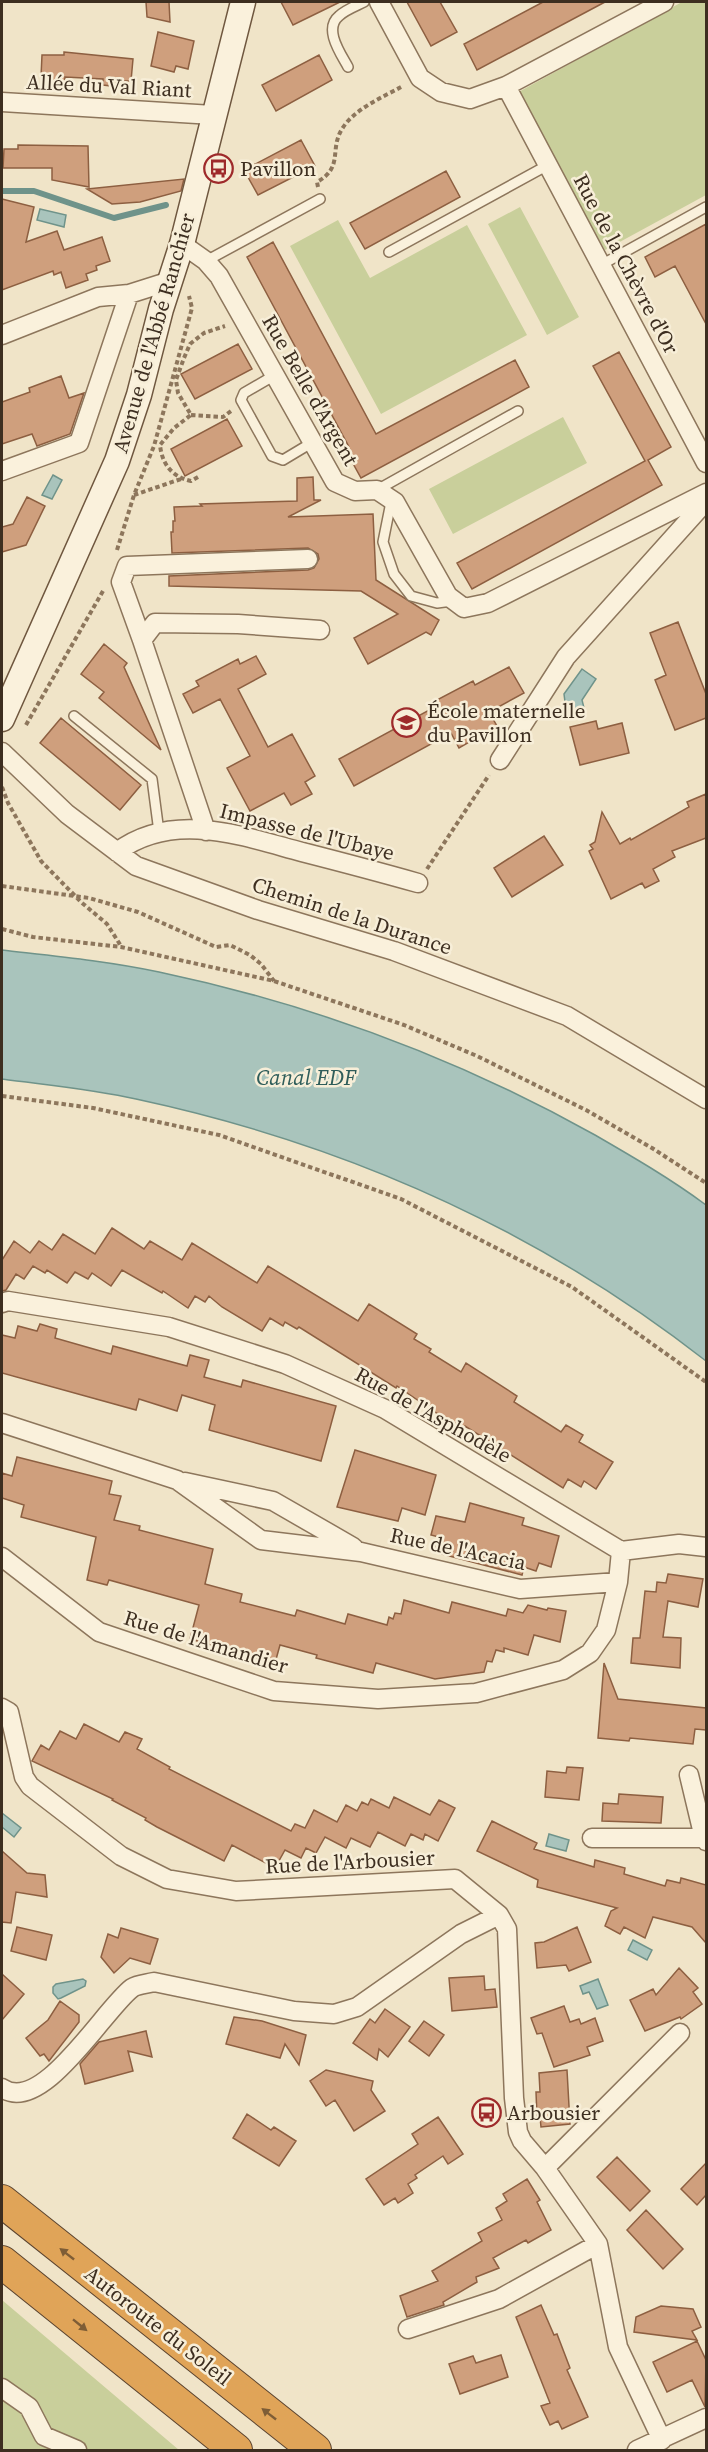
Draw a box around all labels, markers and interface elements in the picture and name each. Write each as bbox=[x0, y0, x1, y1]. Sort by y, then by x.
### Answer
street label: Allée du Val Riant bbox=[26, 67, 192, 104]
bus stop icon: Pavillon bbox=[203, 153, 235, 185]
place label: Pavillon bbox=[240, 154, 317, 183]
street label: Rue de la Chèvre d'Or bbox=[567, 169, 686, 359]
street label: Avenue de l'Abbé Ranchier bbox=[105, 209, 202, 456]
street label: Rue Belle d'Argent bbox=[255, 309, 366, 471]
place label: École maternelle du Pavillon bbox=[427, 696, 586, 749]
school or university icon: École maternelle du Pavillon bbox=[390, 707, 422, 739]
street label: Impasse de l'Ubaye bbox=[217, 796, 398, 867]
street label: Chemin de la Durance bbox=[248, 870, 456, 962]
water label: Canal EDF bbox=[256, 1062, 357, 1092]
street label: Rue de l'Asphodèle bbox=[350, 1359, 517, 1470]
street label: Rue de l'Acacia bbox=[388, 1520, 529, 1577]
street label: Rue de l'Amandier bbox=[120, 1603, 292, 1680]
street label: Rue de l'Arbousier bbox=[264, 1843, 436, 1880]
bus stop icon: Arbousier bbox=[470, 2097, 502, 2129]
place label: Arbousier bbox=[507, 2098, 600, 2127]
one-way arrow bbox=[59, 2247, 75, 2260]
street label: Autoroute du Soleil bbox=[79, 2259, 238, 2392]
one-way arrow bbox=[72, 2319, 88, 2332]
one-way arrow bbox=[261, 2408, 277, 2421]

